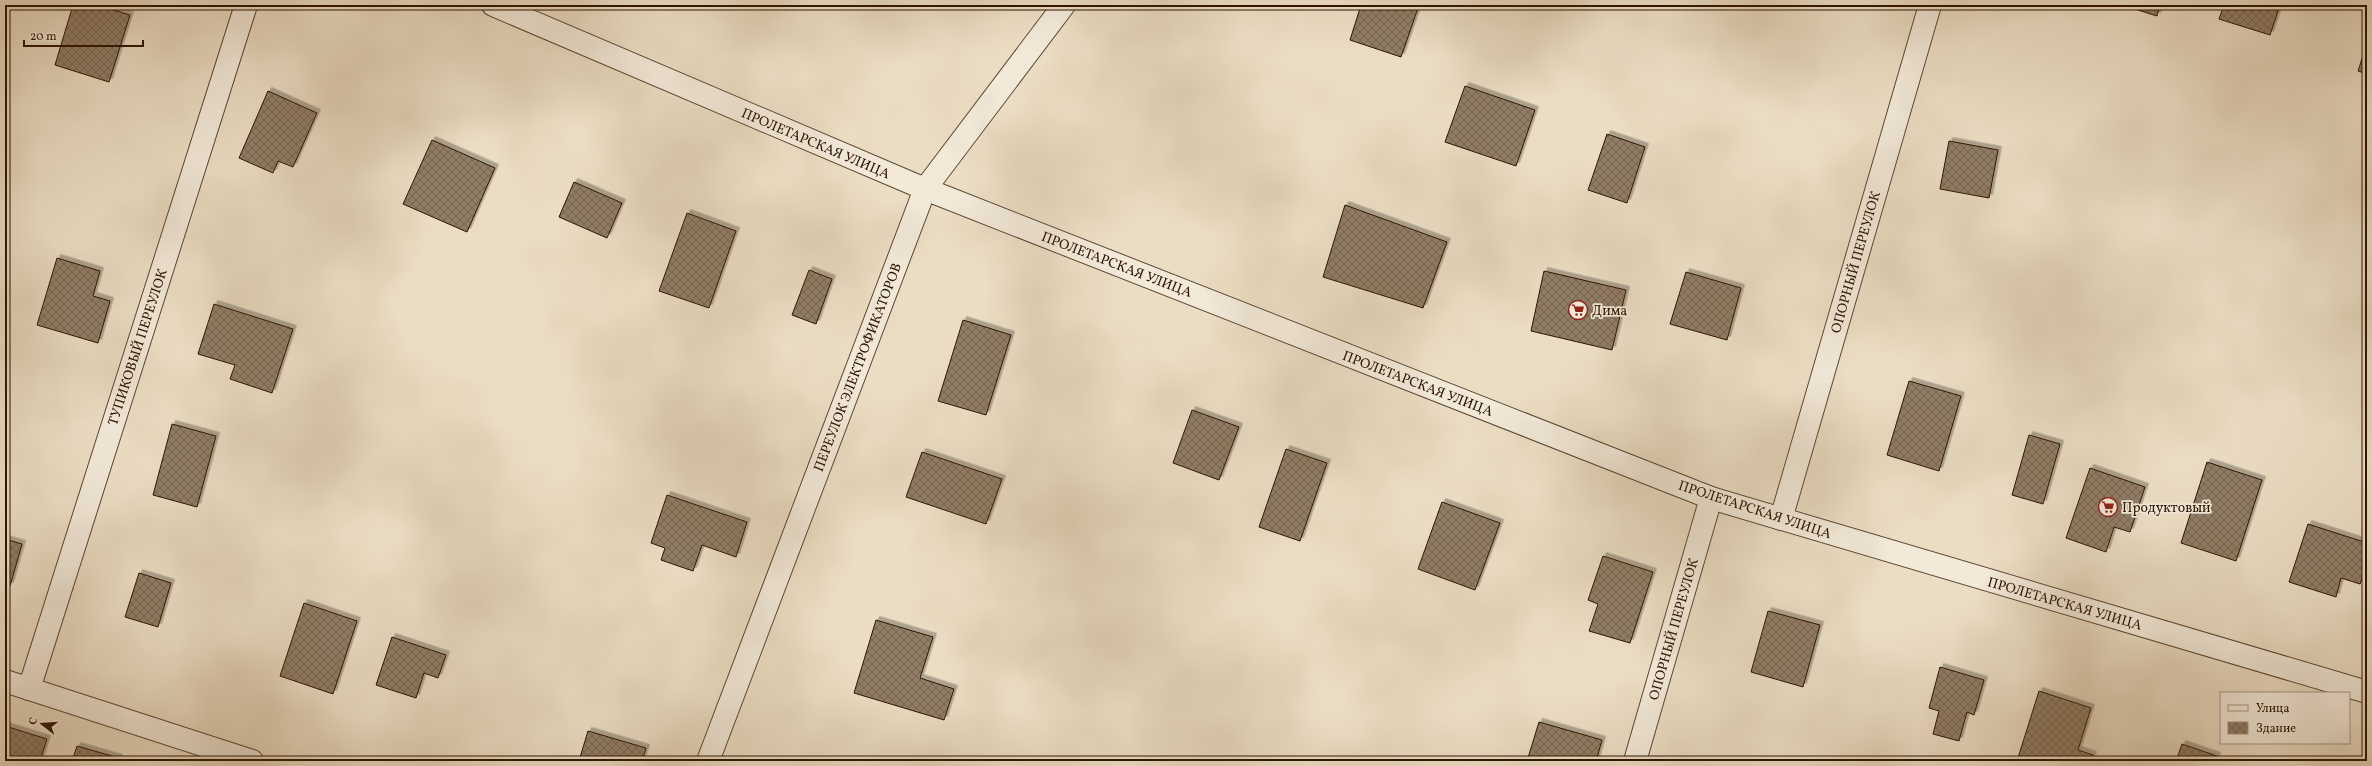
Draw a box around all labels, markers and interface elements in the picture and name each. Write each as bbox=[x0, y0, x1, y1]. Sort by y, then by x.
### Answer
scale bar bbox=[24, 22, 143, 48]
text: 20 m bbox=[30, 29, 57, 45]
street label: ПРОЛЕТАРСКАЯ УЛИЦА bbox=[738, 104, 893, 184]
street label: ОПОРНЫЙ ПЕРЕУЛОК bbox=[1826, 188, 1886, 336]
street label: ПРОЛЕТАРСКАЯ УЛИЦА bbox=[1038, 228, 1195, 303]
street label: ПЕРЕУЛОК ЭЛЕКТРОФИКАТОРОВ bbox=[810, 261, 907, 475]
street label: ТУПИКОВЫЙ ПЕРЕУЛОК bbox=[103, 266, 173, 428]
supermarket icon: Дима bbox=[1567, 299, 1589, 321]
place label: Дима bbox=[1592, 302, 1627, 321]
street label: ПРОЛЕТАРСКАЯ УЛИЦА bbox=[1339, 347, 1496, 422]
street label: ПРОЛЕТАРСКАЯ УЛИЦА bbox=[1676, 477, 1834, 544]
supermarket icon: Продуктовый bbox=[2097, 496, 2119, 518]
place label: Продуктовый bbox=[2122, 499, 2211, 518]
street label: ОПОРНЫЙ ПЕРЕУЛОК bbox=[1644, 555, 1704, 703]
street label: ПРОЛЕТАРСКАЯ УЛИЦА bbox=[1985, 573, 2144, 636]
legend bbox=[2220, 692, 2350, 744]
text: Улица bbox=[2256, 701, 2289, 717]
north arrow bbox=[22, 704, 62, 744]
text: С bbox=[26, 716, 42, 727]
text: Здание bbox=[2256, 721, 2296, 737]

